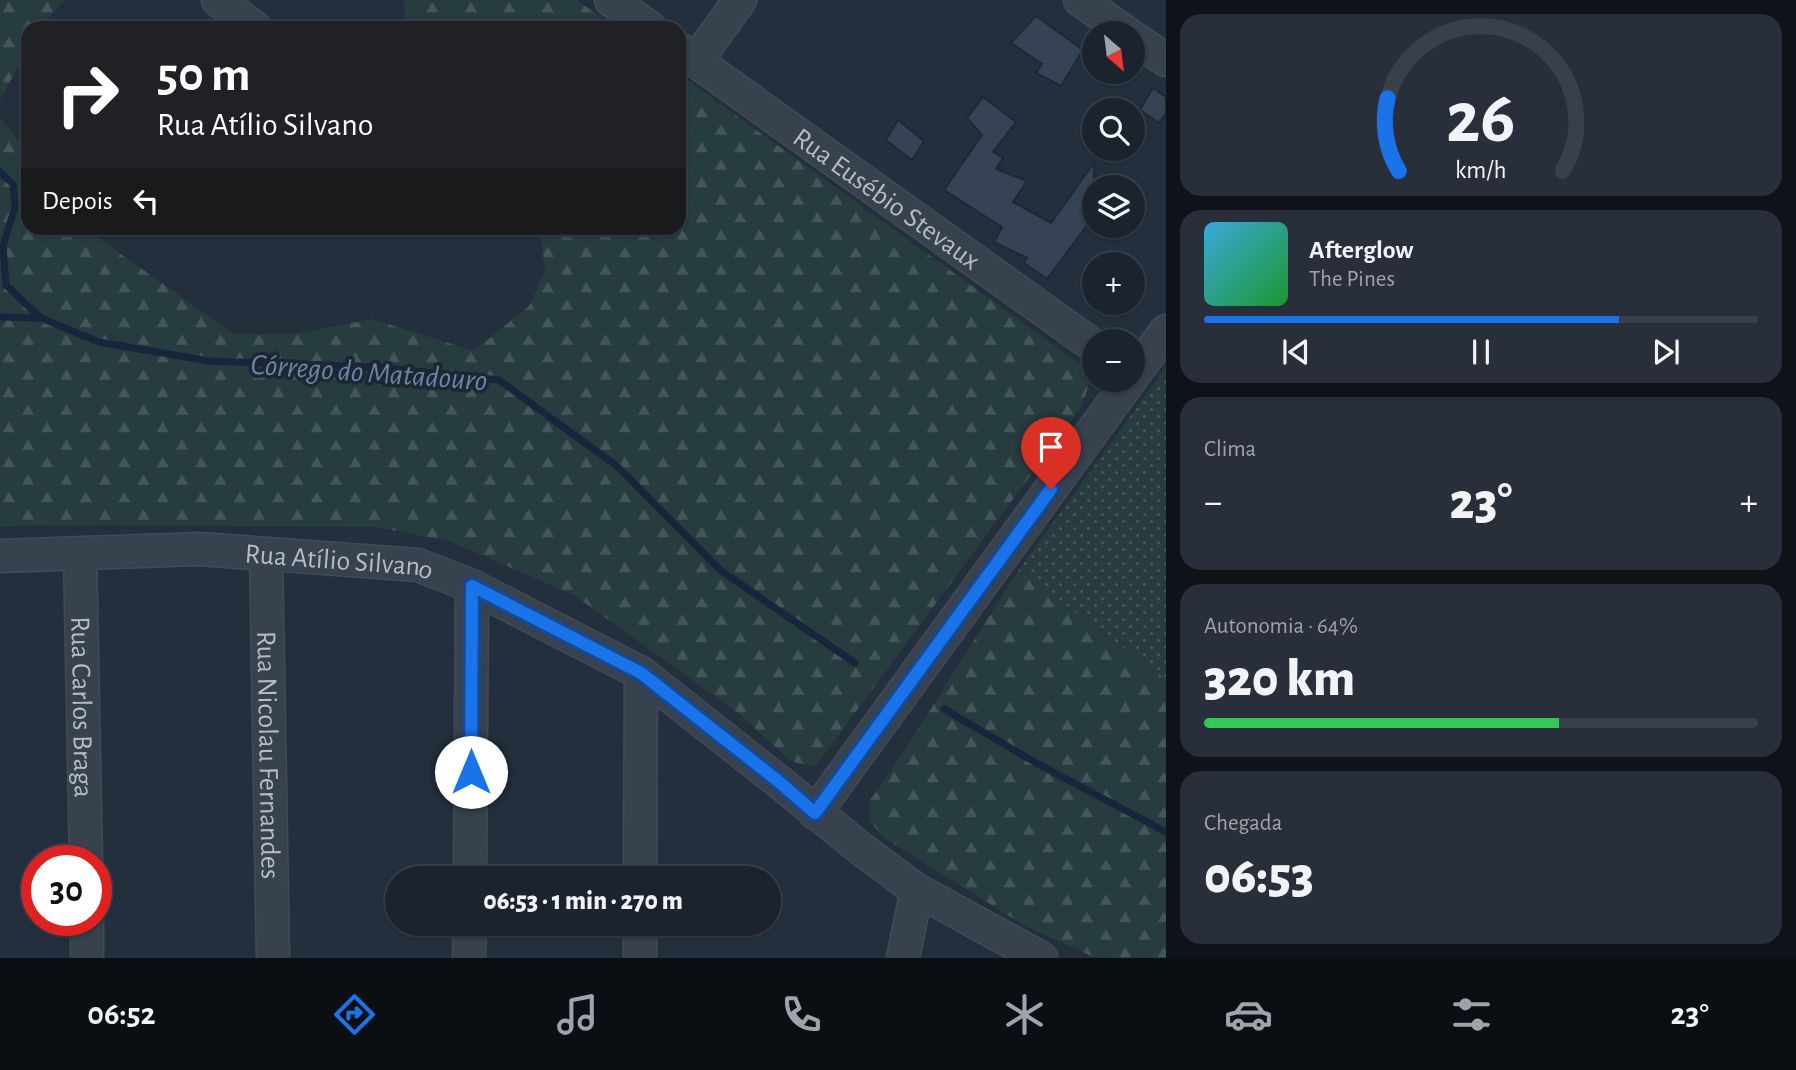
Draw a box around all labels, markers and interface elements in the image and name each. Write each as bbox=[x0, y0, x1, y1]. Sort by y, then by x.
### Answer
north arrow bbox=[1082, 21, 1144, 84]
map controls bbox=[1082, 21, 1145, 392]
icon: right bbox=[42, 49, 133, 140]
text: 50 m bbox=[157, 51, 251, 100]
text: 26 bbox=[1446, 83, 1516, 156]
button: search bbox=[1082, 98, 1145, 161]
text: Rua Atílio Silvano bbox=[157, 109, 373, 141]
street label: Rua Eusébio Stevaux bbox=[787, 124, 985, 276]
text: km/h bbox=[1455, 158, 1507, 183]
button: layers bbox=[1082, 175, 1145, 238]
icon: left bbox=[127, 182, 165, 220]
text: Depois bbox=[42, 188, 113, 214]
text: Afterglow bbox=[1309, 237, 1413, 263]
button: + bbox=[1082, 252, 1145, 315]
text: The Pines bbox=[1309, 268, 1395, 291]
button: − bbox=[1082, 329, 1145, 392]
icon: previous bbox=[1277, 333, 1315, 371]
icon: pause bbox=[1462, 333, 1500, 371]
icon: next bbox=[1647, 333, 1685, 371]
water label: Córrego do Matadouro bbox=[250, 350, 488, 396]
pin bbox=[1021, 417, 1081, 489]
icon: arrive bbox=[1032, 428, 1070, 466]
text: Clima bbox=[1204, 438, 1256, 461]
text: 23° bbox=[1450, 476, 1512, 528]
text: − bbox=[1204, 484, 1222, 522]
text: + bbox=[1740, 484, 1758, 522]
street label: Rua Atílio Silvano bbox=[244, 540, 437, 586]
text: Autonomia · 64% bbox=[1204, 615, 1358, 638]
street label: Rua Carlos Braga bbox=[65, 616, 97, 798]
street label: Rua Nicolau Fernandes bbox=[251, 631, 284, 879]
text: 320 km bbox=[1204, 653, 1355, 705]
position arrow bbox=[434, 735, 508, 809]
text: Chegada bbox=[1204, 812, 1282, 835]
speed limit sign: 30 bbox=[21, 845, 112, 936]
text: 06:53 bbox=[1204, 850, 1314, 902]
text: 06:53 · 1 min · 270 m bbox=[483, 888, 683, 914]
icon: directions bbox=[330, 990, 379, 1039]
icon: music bbox=[553, 990, 602, 1039]
icon: phone bbox=[777, 990, 826, 1039]
icon: climate bbox=[1000, 990, 1049, 1039]
icon: car bbox=[1224, 990, 1273, 1039]
icon: filters bbox=[1447, 990, 1496, 1039]
text: 06:52 bbox=[87, 998, 156, 1030]
text: 23° bbox=[1671, 998, 1709, 1030]

